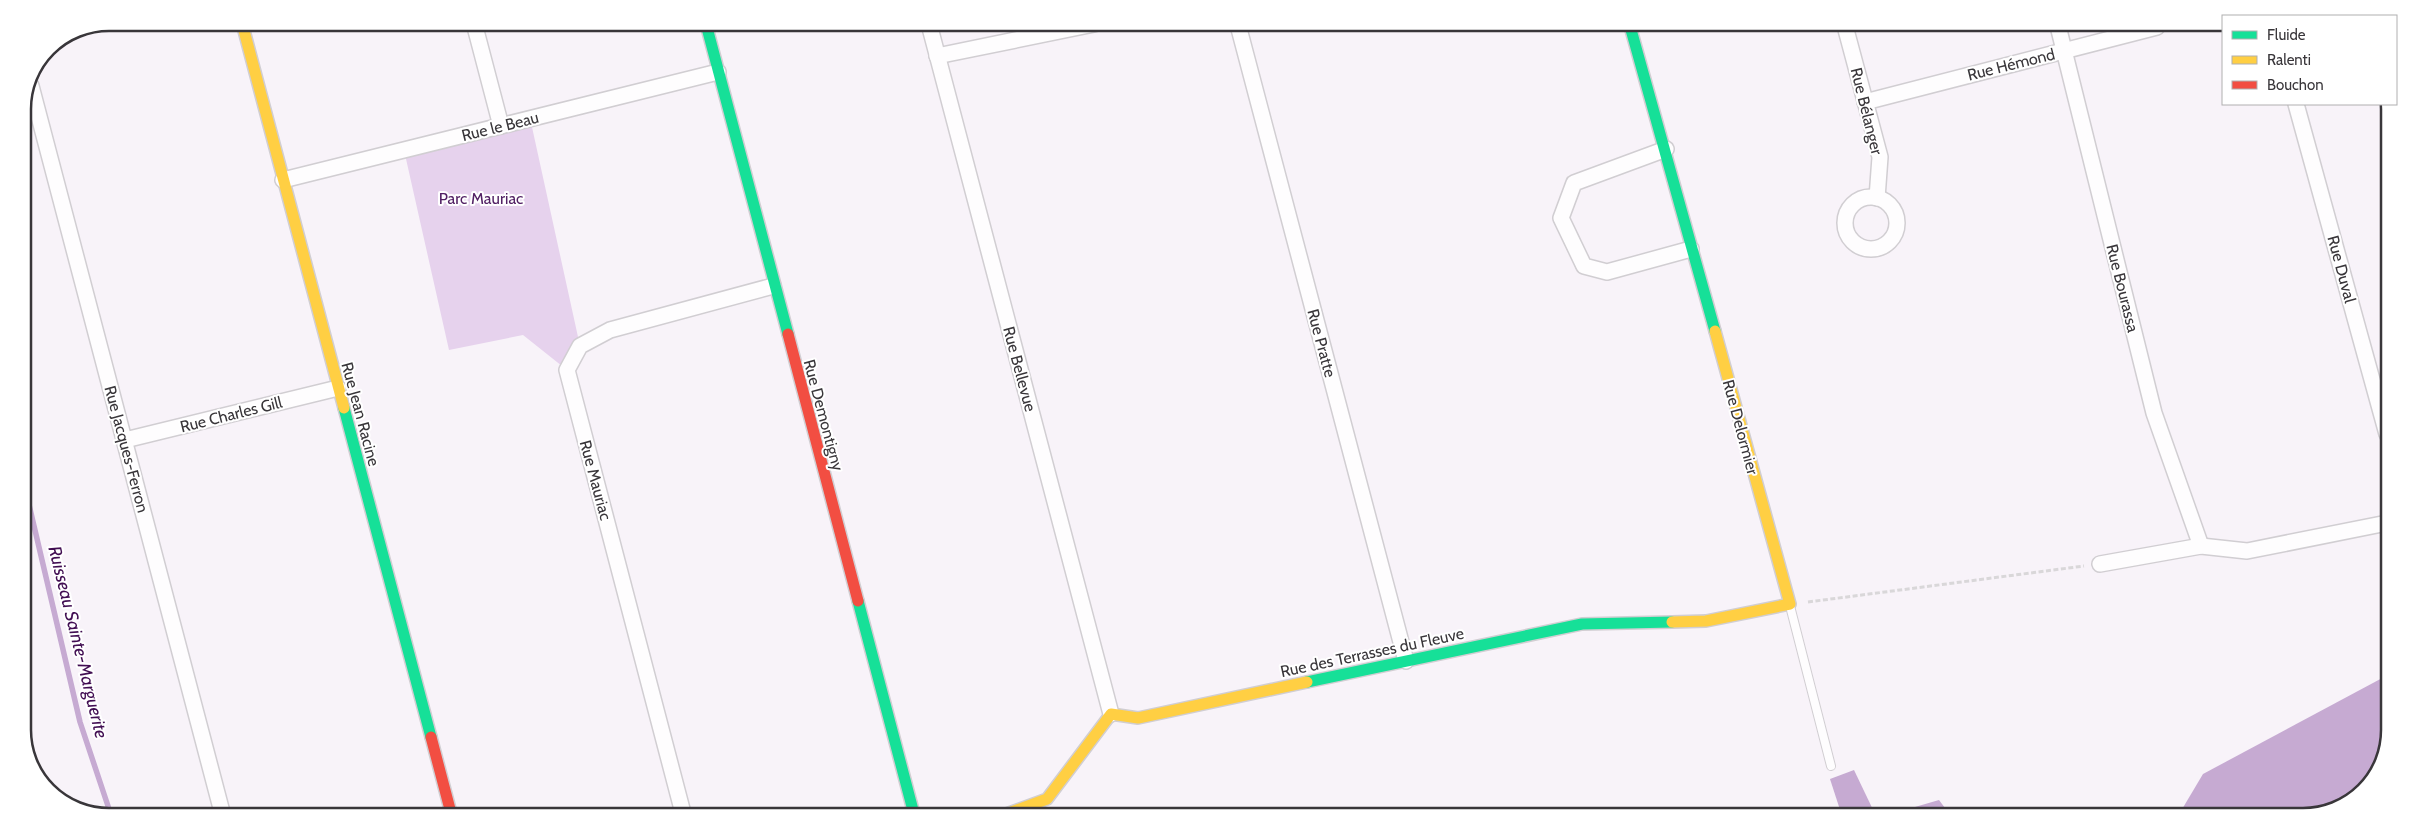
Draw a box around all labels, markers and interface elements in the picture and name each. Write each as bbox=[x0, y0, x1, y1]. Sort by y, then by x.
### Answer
legend bbox=[2222, 15, 2397, 105]
text: Fluide bbox=[2267, 26, 2306, 44]
street label: Rue Hémond bbox=[1965, 44, 2057, 85]
text: Ralenti bbox=[2267, 51, 2311, 69]
street label: Rue Bélanger bbox=[1847, 66, 1887, 158]
text: Bouchon bbox=[2267, 76, 2324, 94]
street label: Rue le Beau bbox=[460, 108, 541, 145]
park label: Parc Mauriac bbox=[439, 189, 523, 208]
street label: Rue Duval bbox=[2323, 233, 2360, 305]
street label: Rue Bourassa bbox=[2102, 242, 2143, 334]
street label: Rue Pratte bbox=[1303, 307, 1340, 379]
street label: Rue Bellevue bbox=[999, 324, 1040, 414]
street label: Rue Demontigny bbox=[800, 357, 848, 473]
street label: Rue Jean Racine bbox=[337, 360, 384, 468]
street label: Rue Delormier bbox=[1719, 378, 1763, 478]
street label: Rue Jacques-Ferron bbox=[100, 384, 153, 515]
street label: Rue Charles Gill bbox=[178, 393, 284, 436]
street label: Rue Mauriac bbox=[576, 438, 615, 522]
water label: Ruisseau Sainte-Marguerite bbox=[43, 544, 113, 740]
street label: Rue des Terrasses du Fleuve bbox=[1279, 624, 1466, 681]

